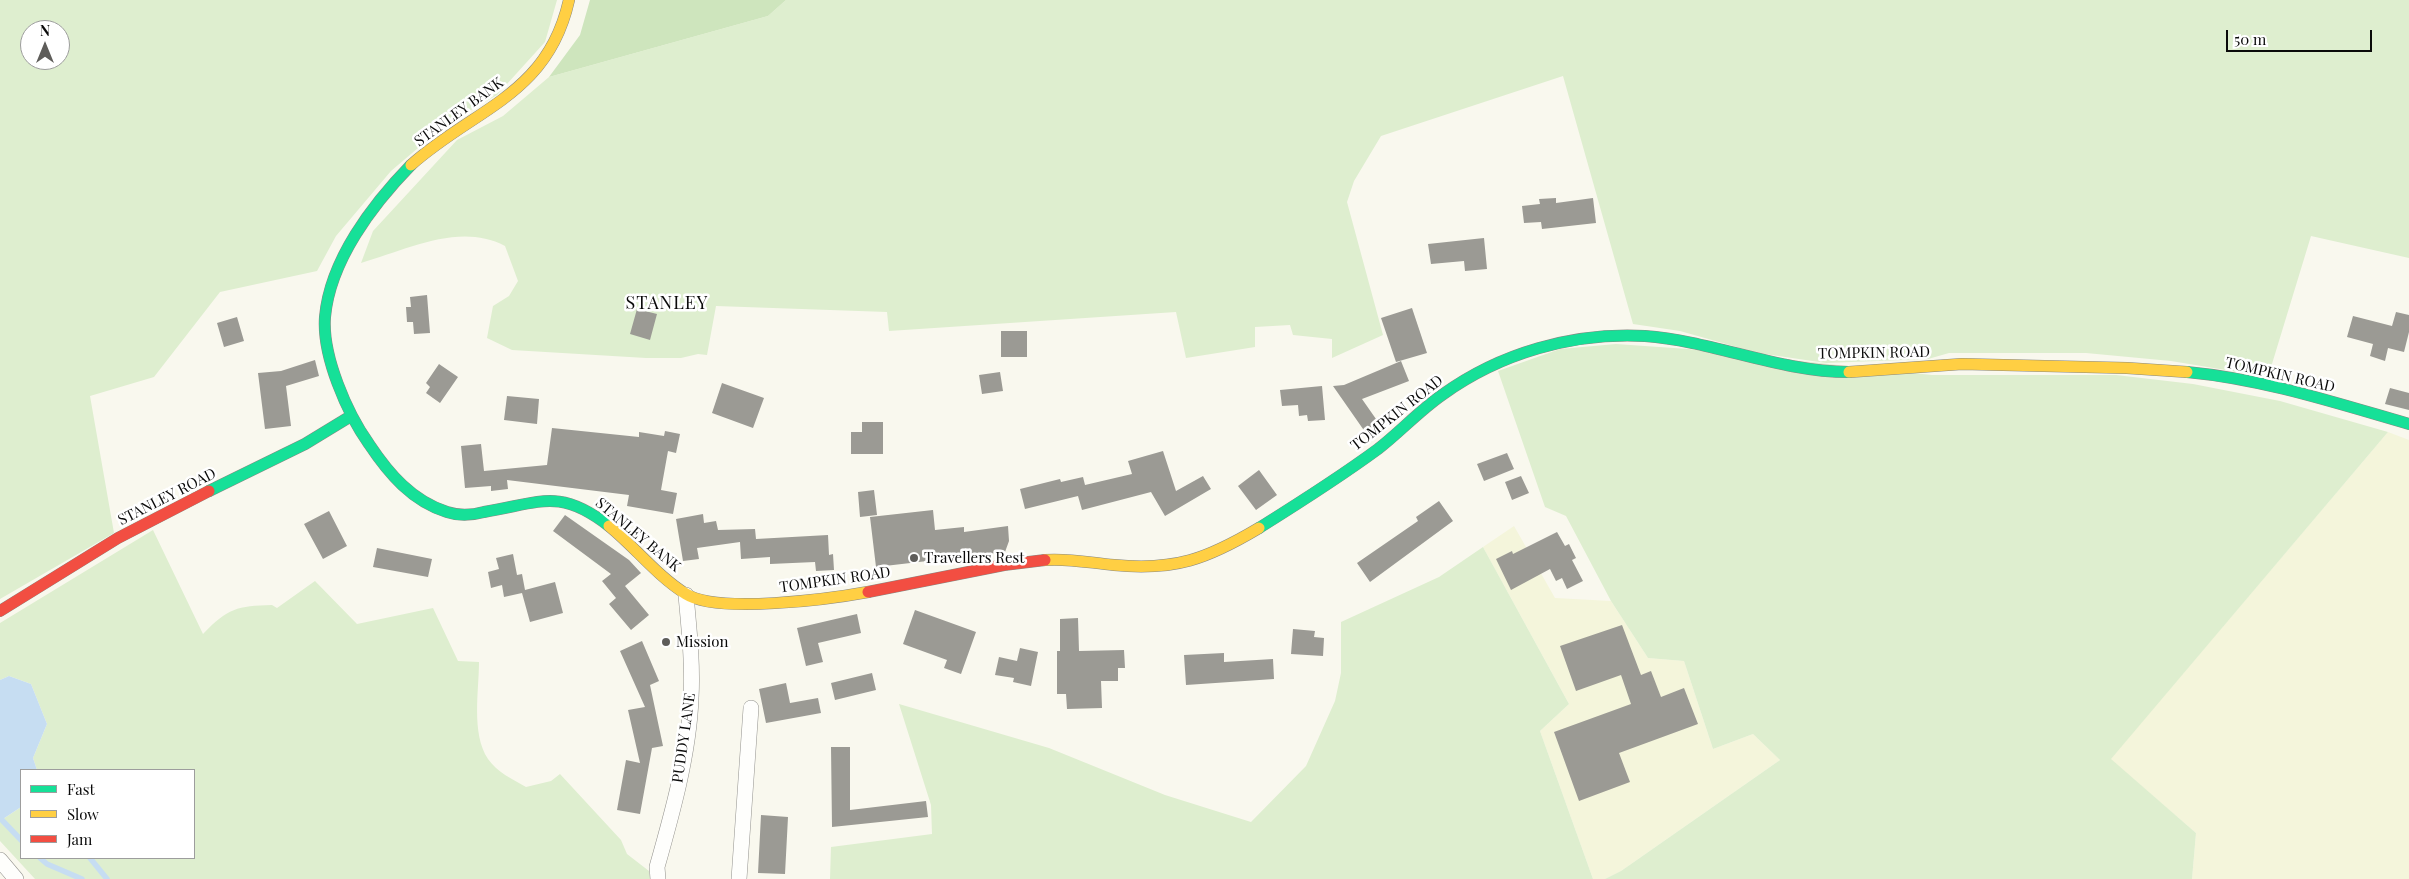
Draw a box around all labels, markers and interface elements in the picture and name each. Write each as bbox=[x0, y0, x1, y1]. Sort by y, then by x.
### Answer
north arrow bbox=[20, 20, 70, 70]
scale bar bbox=[2229, 20, 2375, 52]
text: N bbox=[40, 21, 50, 40]
text: 50 m bbox=[2234, 29, 2266, 49]
street label: STANLEY BANK bbox=[411, 74, 507, 150]
district label: STANLEY bbox=[625, 292, 709, 314]
street label: TOMPKIN ROAD bbox=[1818, 343, 1930, 363]
street label: TOMPKIN ROAD bbox=[2223, 354, 2337, 396]
street label: TOMPKIN ROAD bbox=[1347, 371, 1447, 455]
street label: STANLEY ROAD bbox=[115, 465, 219, 529]
street label: STANLEY BANK bbox=[592, 494, 684, 576]
place label: Travellers Rest bbox=[924, 549, 1025, 567]
marker: Travellers Rest bbox=[908, 552, 920, 564]
street label: TOMPKIN ROAD bbox=[778, 563, 892, 597]
place label: Mission bbox=[676, 633, 728, 651]
marker: Mission bbox=[660, 636, 672, 648]
street label: PUDDY LANE bbox=[669, 692, 699, 784]
legend bbox=[20, 769, 195, 859]
text: Fast bbox=[67, 779, 95, 799]
text: Slow bbox=[67, 804, 99, 824]
text: Jam bbox=[67, 829, 92, 849]

